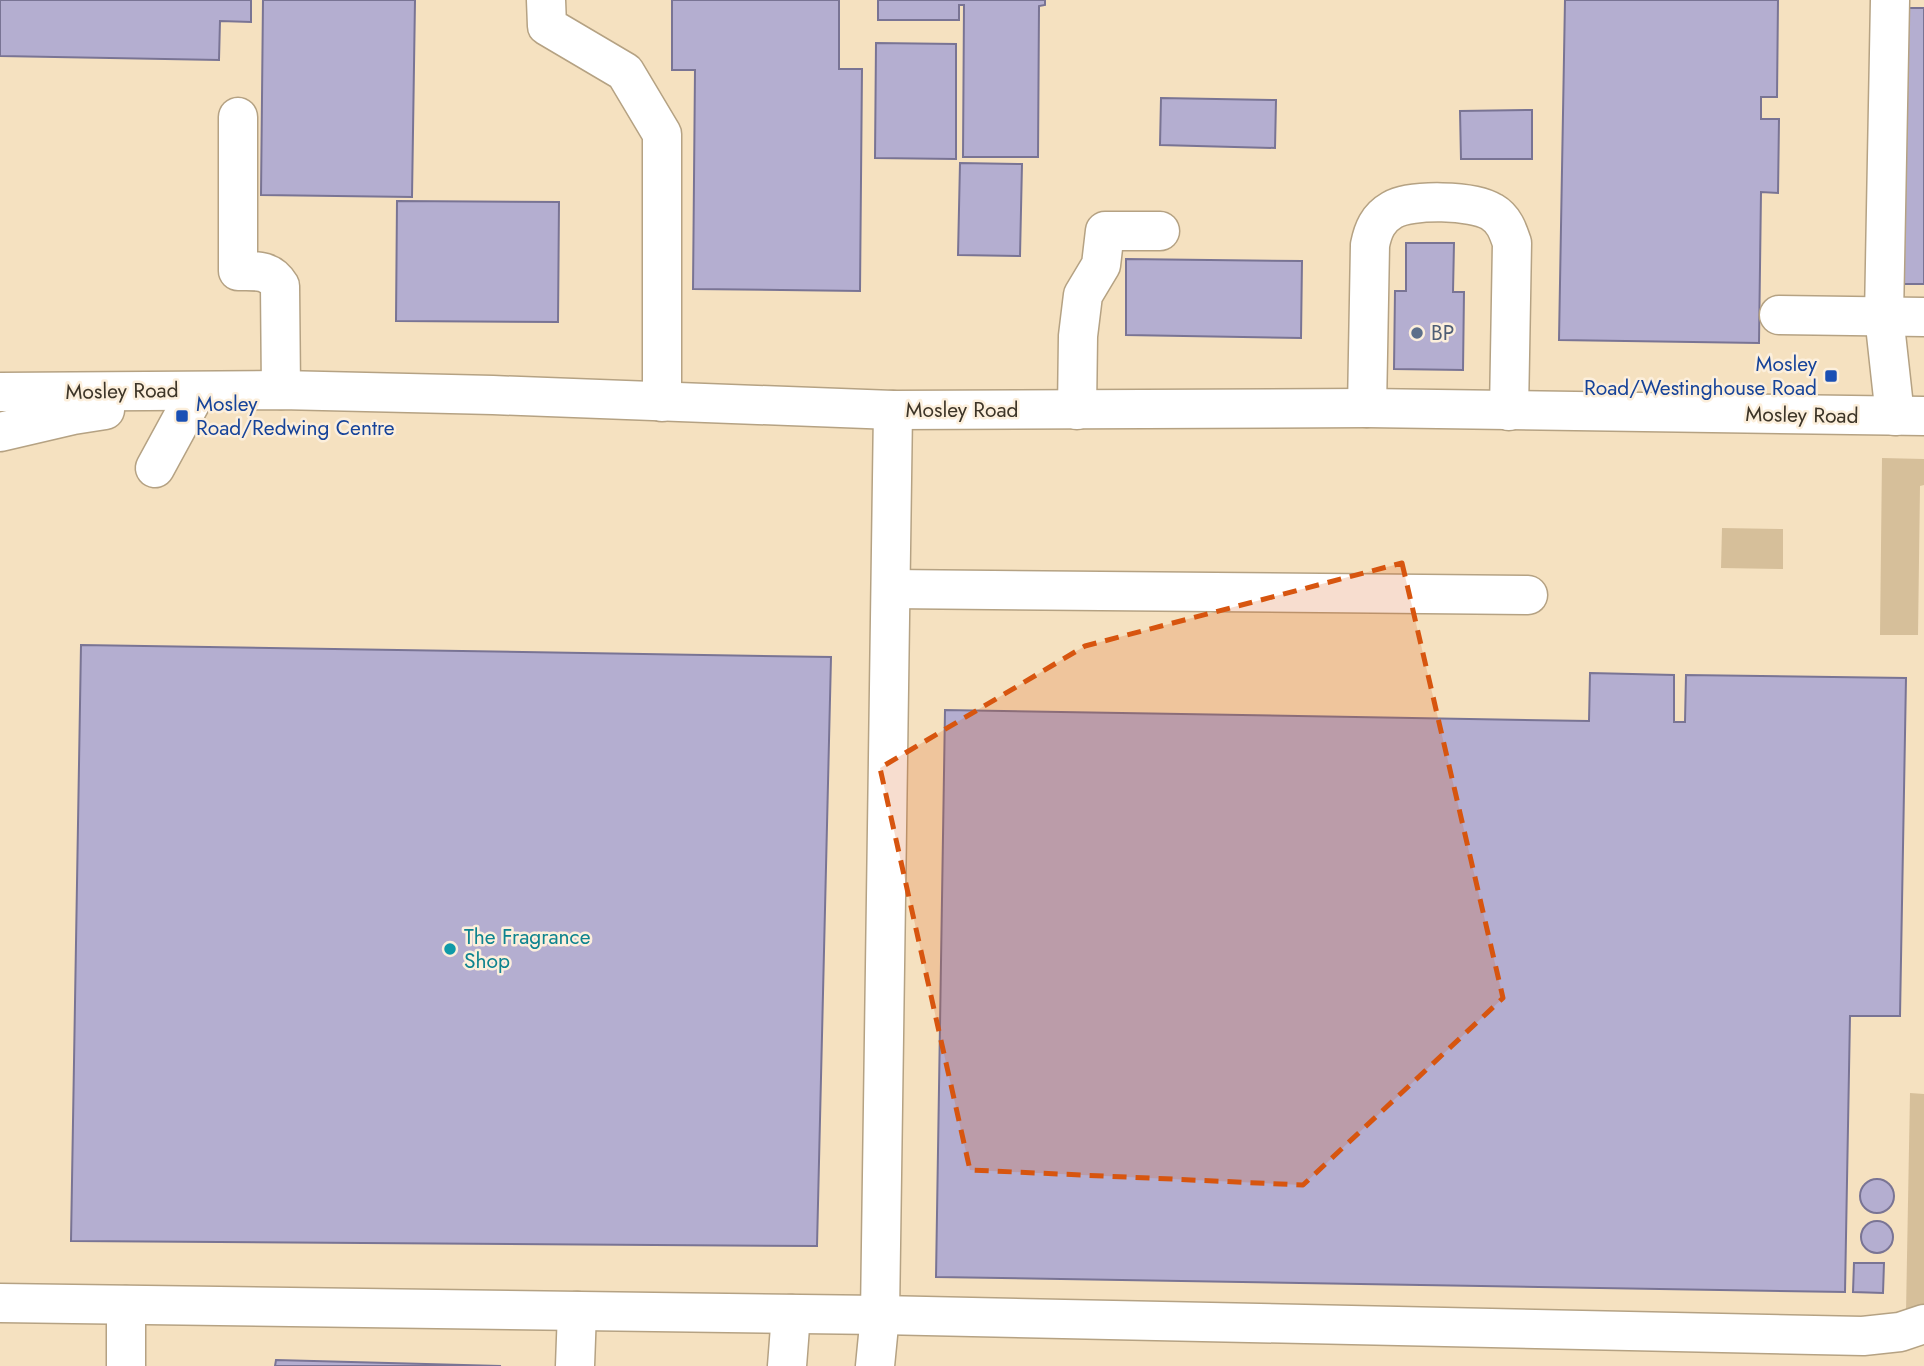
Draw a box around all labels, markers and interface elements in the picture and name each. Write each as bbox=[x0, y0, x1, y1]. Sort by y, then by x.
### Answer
place label: BP bbox=[1431, 318, 1454, 348]
marker: BP bbox=[1409, 325, 1425, 341]
place label: Mosley Road/Westinghouse Road bbox=[1584, 349, 1818, 403]
marker: Mosley Road/Westinghouse Road bbox=[1823, 368, 1839, 384]
street label: Mosley Road bbox=[65, 375, 179, 407]
place label: Mosley Road/Redwing Centre bbox=[196, 389, 395, 443]
street label: Mosley Road bbox=[905, 395, 1019, 425]
street label: Mosley Road bbox=[1745, 399, 1859, 431]
marker: Mosley Road/Redwing Centre bbox=[174, 408, 190, 424]
place label: The Fragrance Shop bbox=[464, 922, 591, 976]
marker: The Fragrance Shop bbox=[442, 941, 458, 957]

